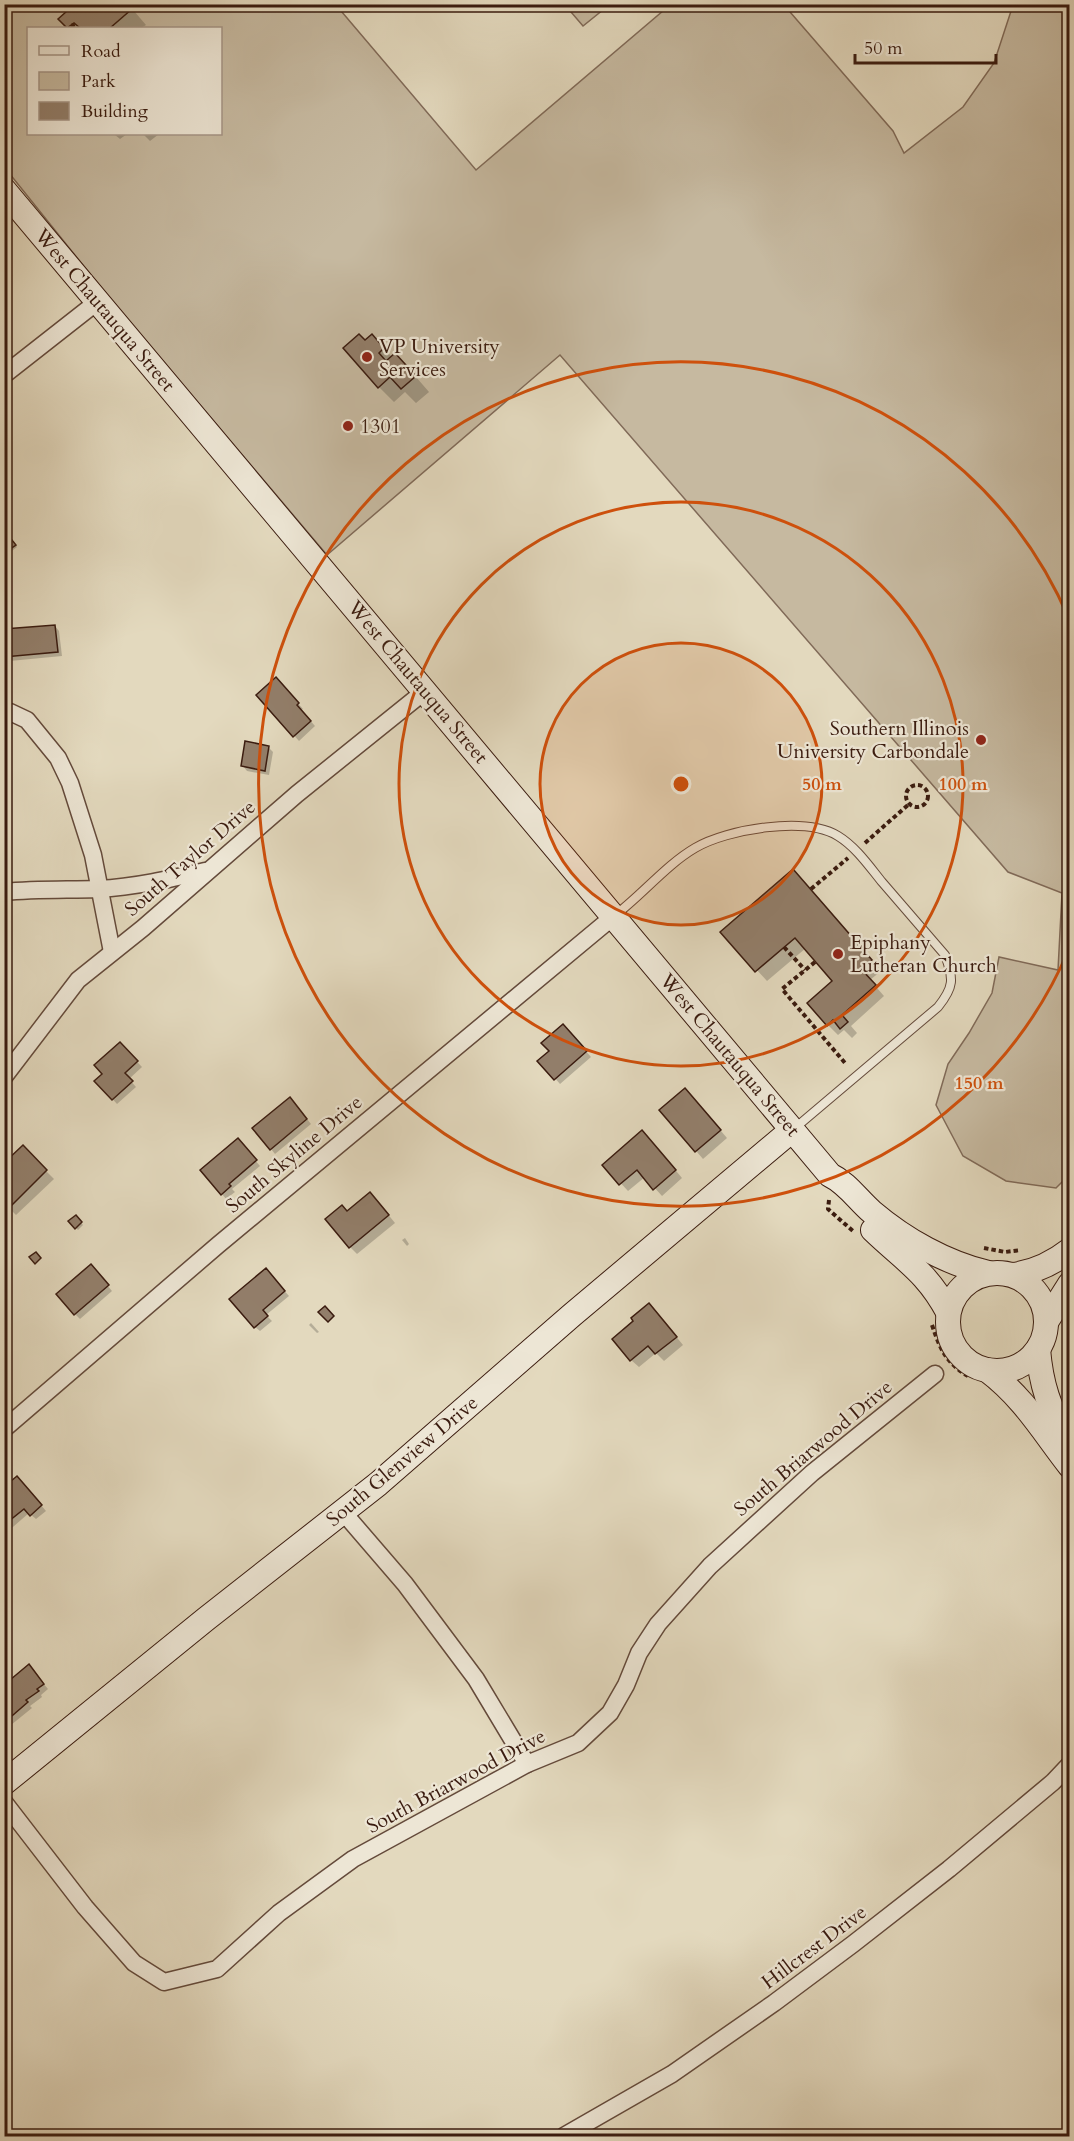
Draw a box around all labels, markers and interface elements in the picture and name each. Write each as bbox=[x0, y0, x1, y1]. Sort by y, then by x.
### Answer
legend bbox=[27, 27, 222, 135]
scale bar bbox=[855, 27, 996, 65]
text: 50 m bbox=[864, 36, 903, 61]
text: Road bbox=[81, 39, 121, 64]
text: Park bbox=[81, 69, 116, 94]
text: Building bbox=[81, 99, 149, 124]
street label: West Chautauqua Street bbox=[28, 222, 182, 398]
place label: VP University Services bbox=[379, 333, 500, 383]
marker: VP University Services bbox=[360, 350, 374, 364]
place label: 1301 bbox=[360, 413, 401, 440]
marker: 1301 bbox=[341, 419, 355, 433]
street label: West Chautauqua Street bbox=[341, 594, 495, 770]
place label: Southern Illinois University Carbondale bbox=[777, 715, 969, 765]
marker: Southern Illinois University Carbondale bbox=[974, 733, 988, 747]
text: 50 m bbox=[802, 772, 842, 797]
text: 100 m bbox=[938, 772, 988, 797]
centre of rings bbox=[671, 774, 691, 794]
street label: South Taylor Drive bbox=[119, 794, 261, 922]
place label: Epiphany Lutheran Church bbox=[850, 929, 997, 979]
marker: Epiphany Lutheran Church bbox=[831, 947, 845, 961]
street label: West Chautauqua Street bbox=[653, 967, 807, 1143]
text: 150 m bbox=[954, 1071, 1004, 1096]
street label: South Skyline Drive bbox=[220, 1089, 368, 1219]
street label: South Briarwood Drive bbox=[728, 1374, 898, 1522]
street label: South Glenview Drive bbox=[320, 1389, 484, 1533]
street label: South Briarwood Drive bbox=[362, 1722, 550, 1840]
street label: Hillcrest Drive bbox=[756, 1899, 872, 1995]

